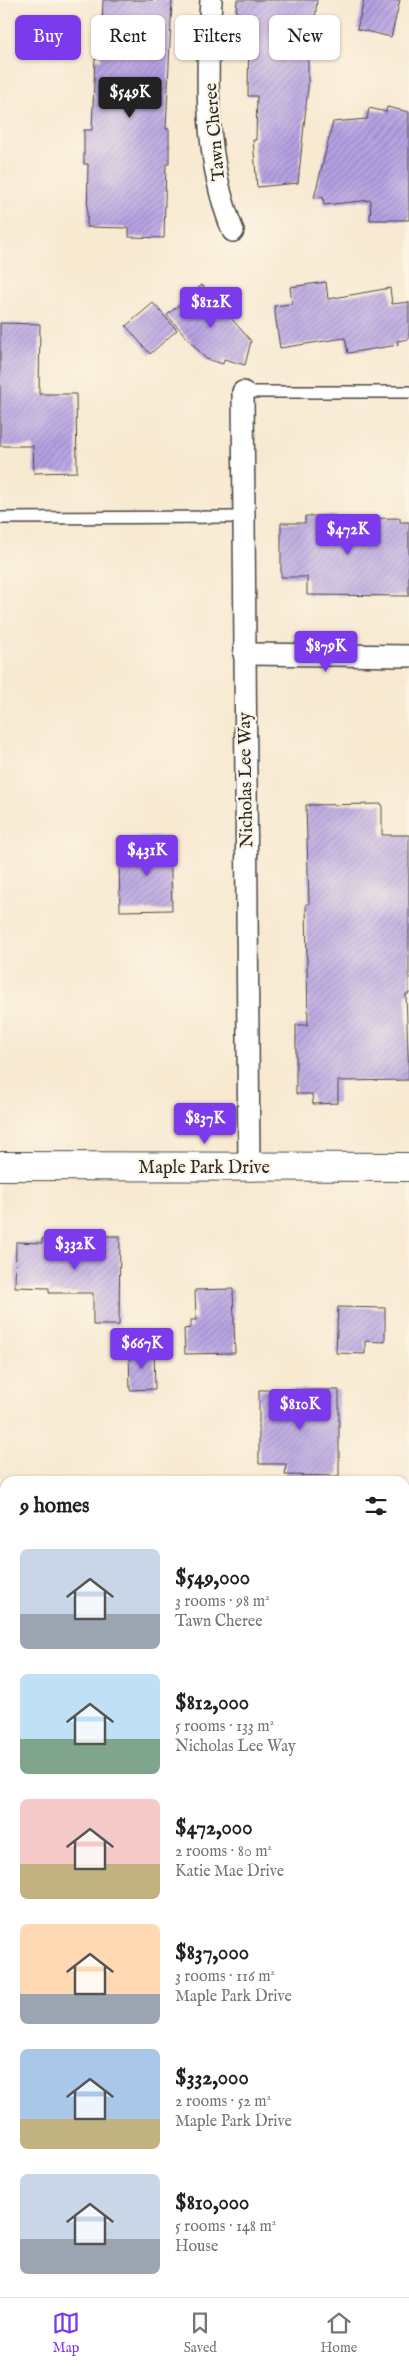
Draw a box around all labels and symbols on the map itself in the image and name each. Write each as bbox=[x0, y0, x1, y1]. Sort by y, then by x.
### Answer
pin: $549K bbox=[95, 76, 165, 119]
street label: Tawn Cheree bbox=[200, 82, 231, 182]
pin: $812K bbox=[176, 286, 246, 329]
pin: $472K bbox=[313, 514, 383, 556]
pin: $879K bbox=[291, 630, 361, 673]
street label: Nicholas Lee Way bbox=[234, 712, 259, 848]
pin: $431K bbox=[112, 834, 182, 877]
pin: $837K bbox=[170, 1102, 240, 1145]
street label: Maple Park Drive bbox=[138, 1157, 270, 1180]
pin: $332K bbox=[40, 1228, 110, 1271]
pin: $667K bbox=[107, 1328, 177, 1370]
pin: $810K bbox=[265, 1388, 335, 1431]

